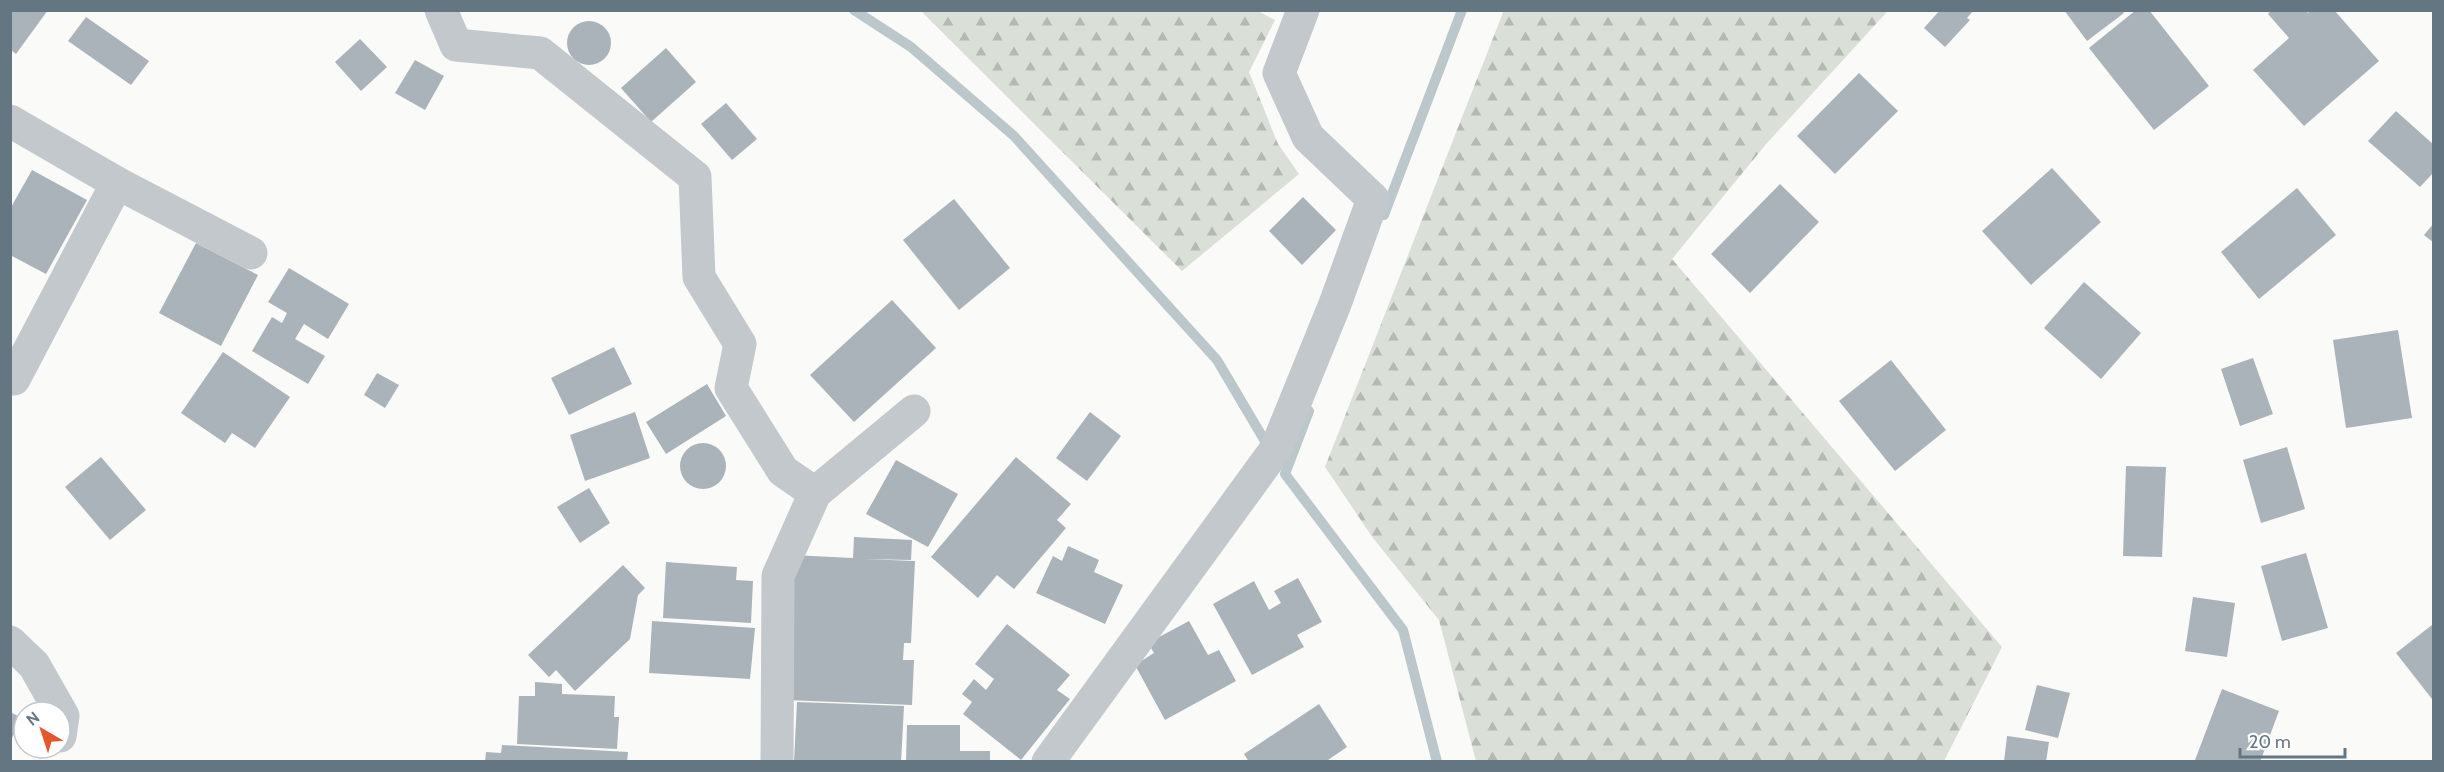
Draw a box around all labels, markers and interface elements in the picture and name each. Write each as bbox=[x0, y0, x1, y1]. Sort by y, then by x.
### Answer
north arrow bbox=[12, 700, 72, 760]
text: N bbox=[23, 708, 43, 730]
scale bar bbox=[2240, 721, 2345, 759]
text: 20 m bbox=[2249, 731, 2291, 753]

